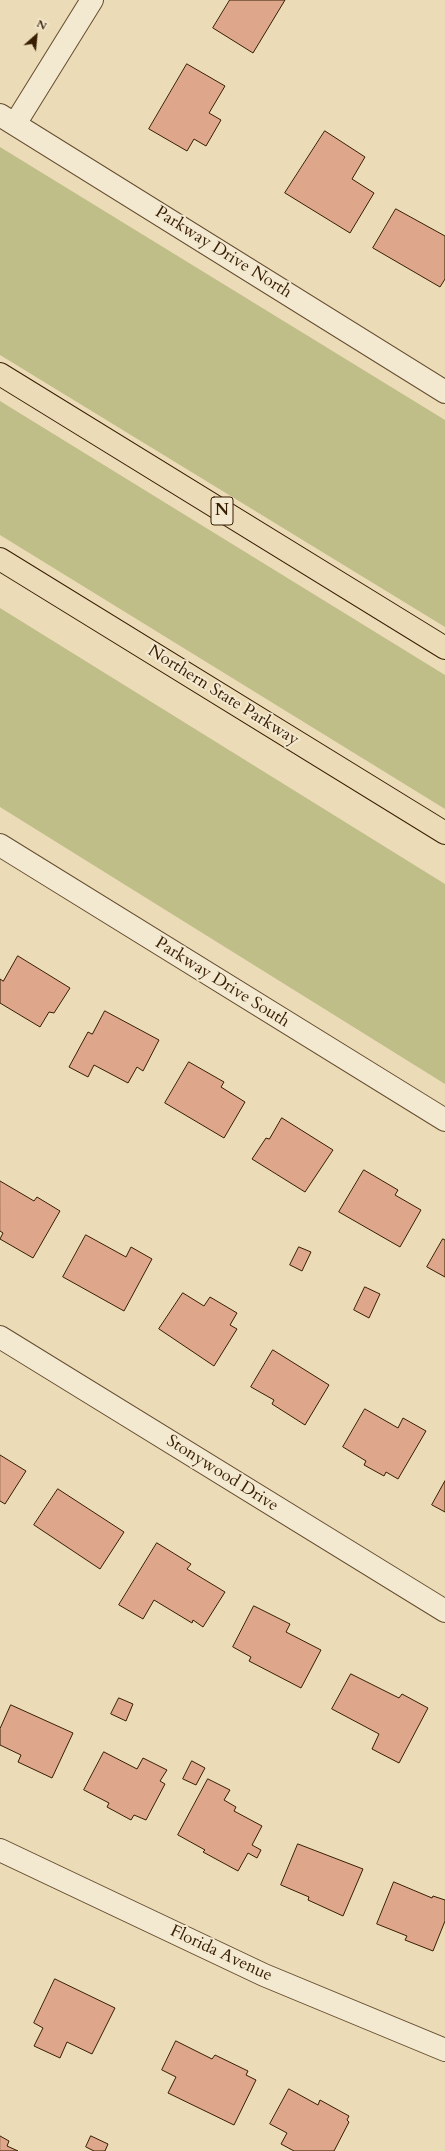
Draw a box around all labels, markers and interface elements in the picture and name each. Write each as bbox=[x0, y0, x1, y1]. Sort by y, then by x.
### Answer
north arrow bbox=[16, 16, 56, 56]
text: N bbox=[34, 16, 49, 34]
street label: Parkway Drive North bbox=[151, 203, 295, 303]
road number: N bbox=[211, 497, 233, 525]
street label: Northern State Parkway bbox=[144, 641, 302, 751]
street label: Parkway Drive South bbox=[151, 933, 293, 1033]
street label: Stonywood Drive bbox=[162, 1431, 282, 1517]
street label: Florida Avenue bbox=[167, 1921, 275, 1987]

